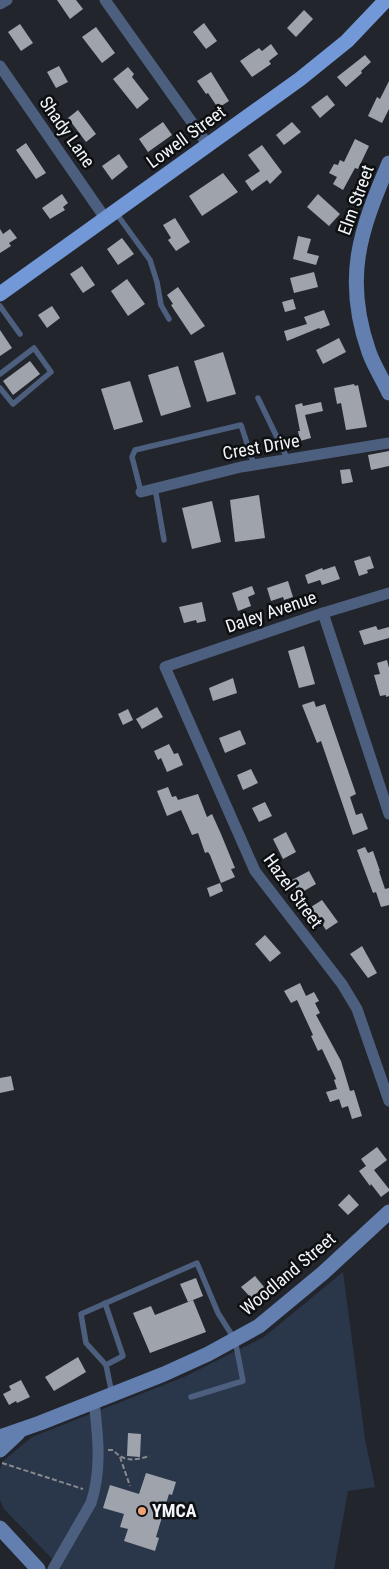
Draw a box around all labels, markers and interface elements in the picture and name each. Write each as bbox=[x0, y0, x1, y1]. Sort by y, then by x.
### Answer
street label: Shady Lane bbox=[35, 92, 99, 171]
street label: Lowell Street bbox=[142, 101, 229, 172]
street label: Elm Street bbox=[333, 162, 378, 238]
street label: Crest Drive bbox=[221, 429, 301, 464]
street label: Daley Avenue bbox=[223, 586, 319, 637]
street label: Hazel Street bbox=[260, 850, 327, 932]
street label: Woodland Street bbox=[236, 1228, 339, 1319]
place label: YMCA bbox=[152, 1500, 197, 1521]
marker: YMCA bbox=[136, 1505, 148, 1517]

